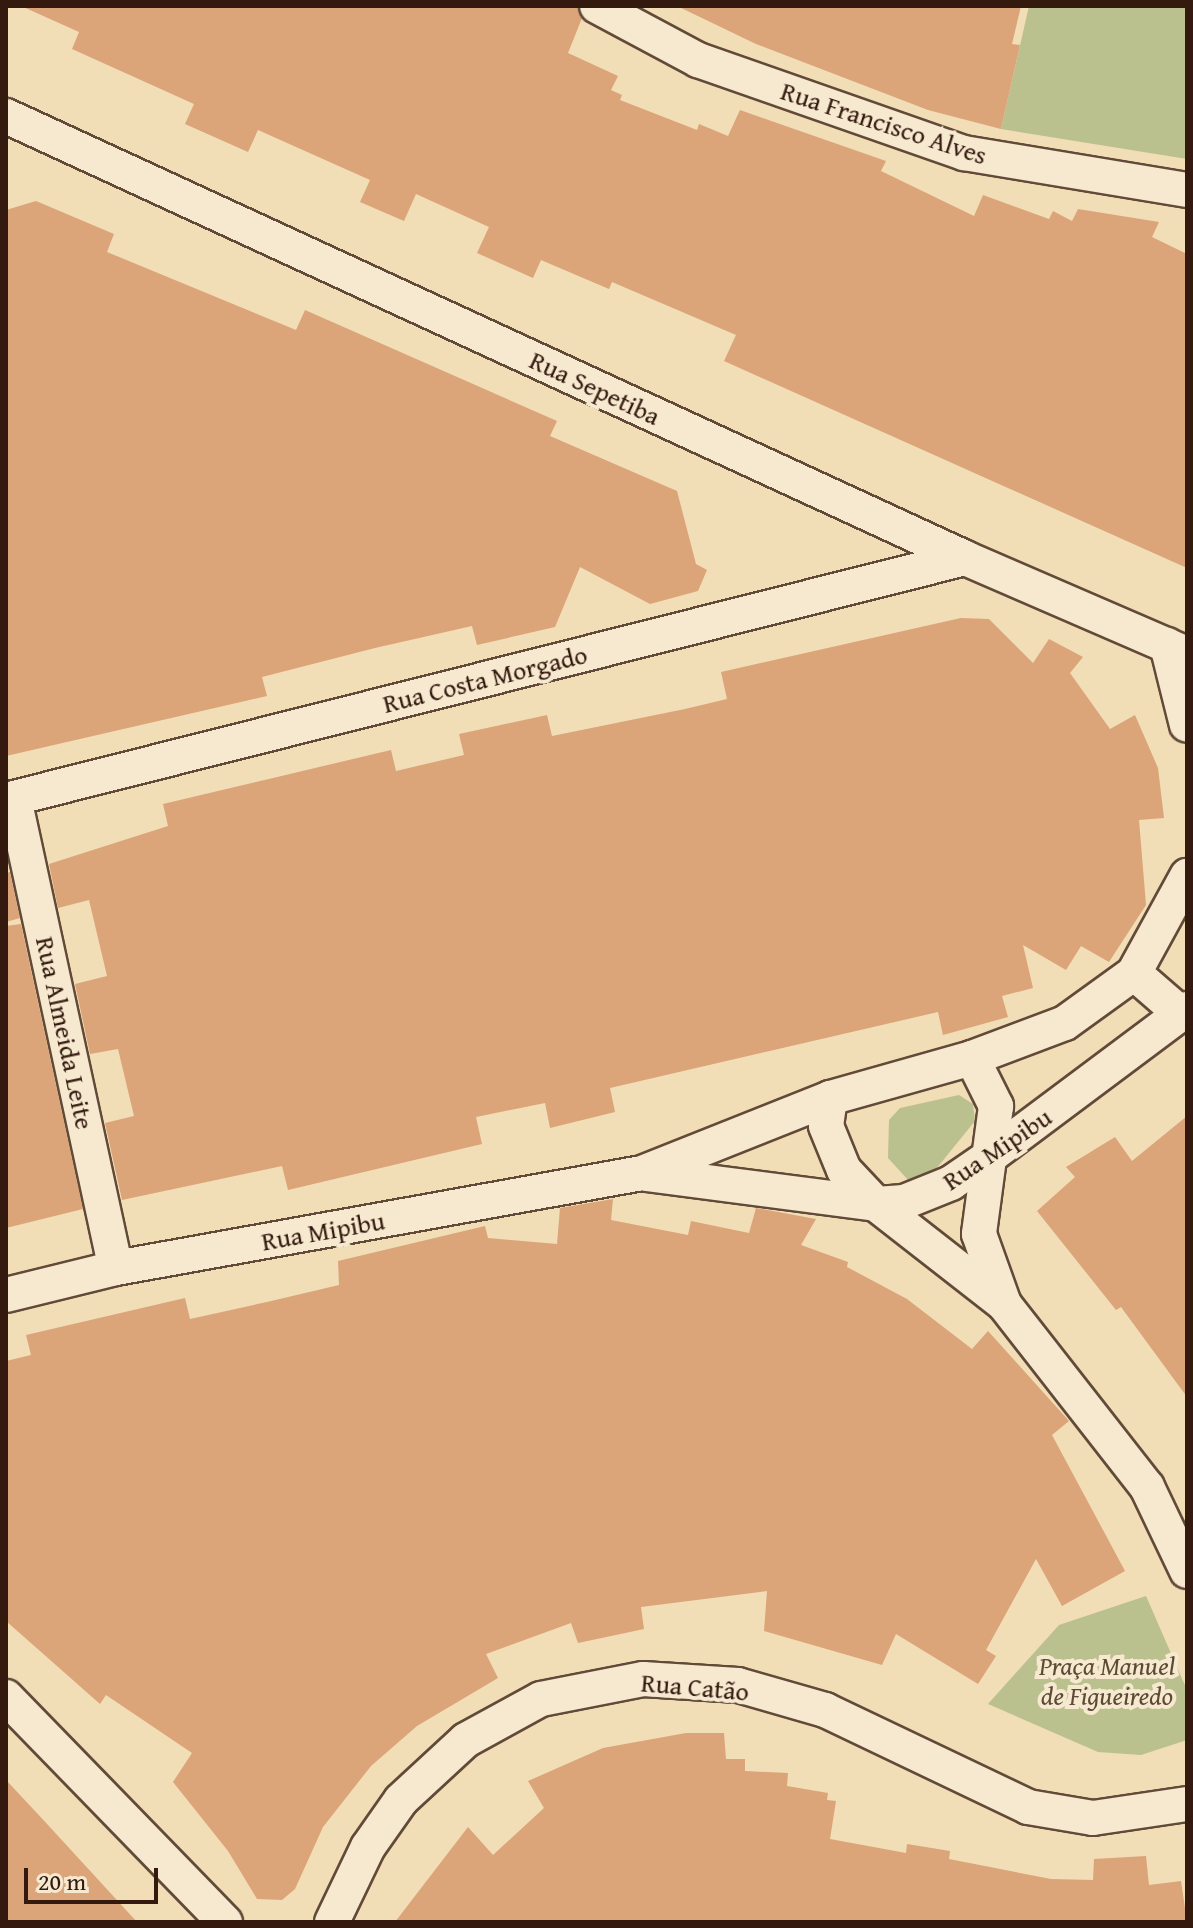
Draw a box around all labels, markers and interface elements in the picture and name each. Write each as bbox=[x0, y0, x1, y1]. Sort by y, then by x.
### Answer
street label: Rua Francisco Alves bbox=[777, 75, 991, 171]
street label: Rua Sepetiba bbox=[525, 344, 665, 432]
street label: Rua Costa Morgado bbox=[380, 639, 590, 719]
street label: Rua Almeida Leite bbox=[29, 934, 101, 1132]
street label: Rua Mipibu bbox=[937, 1101, 1057, 1197]
street label: Rua Mipibu bbox=[259, 1205, 387, 1257]
park label: Praça Manuel de Figueiredo bbox=[1039, 1650, 1175, 1712]
street label: Rua Catão bbox=[640, 1667, 750, 1707]
scale bar bbox=[28, 1852, 162, 1902]
text: 20 m bbox=[38, 1864, 86, 1899]

